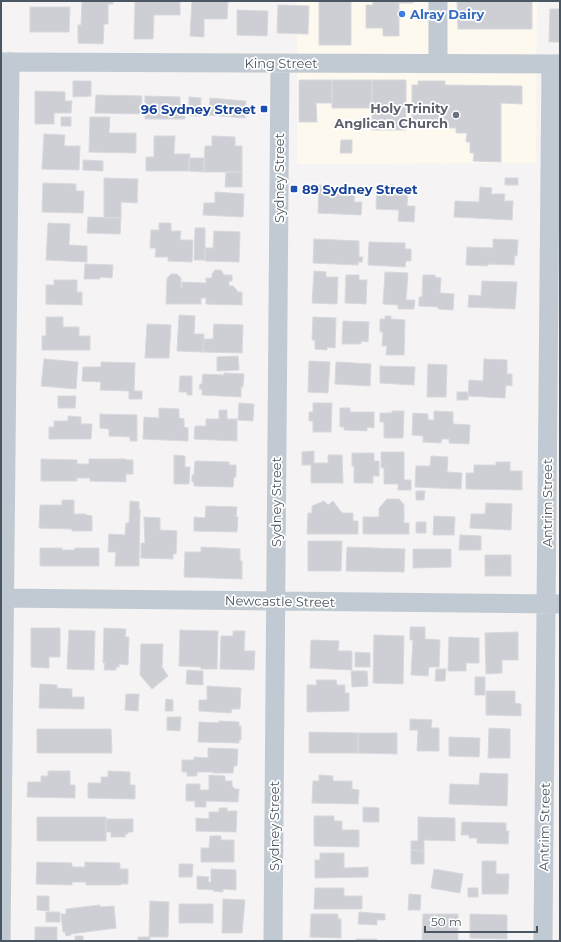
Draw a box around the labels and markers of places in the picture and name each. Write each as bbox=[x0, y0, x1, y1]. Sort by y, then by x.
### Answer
place label: Alray Dairy bbox=[409, 6, 485, 22]
marker: Alray Dairy bbox=[397, 9, 407, 19]
place label: Holy Trinity Anglican Church bbox=[333, 100, 448, 131]
place label: 96 Sydney Street bbox=[141, 101, 256, 117]
marker: 96 Sydney Street bbox=[259, 104, 269, 114]
marker: Holy Trinity Anglican Church bbox=[451, 110, 461, 120]
place label: 89 Sydney Street bbox=[302, 181, 418, 197]
marker: 89 Sydney Street bbox=[289, 184, 299, 194]

